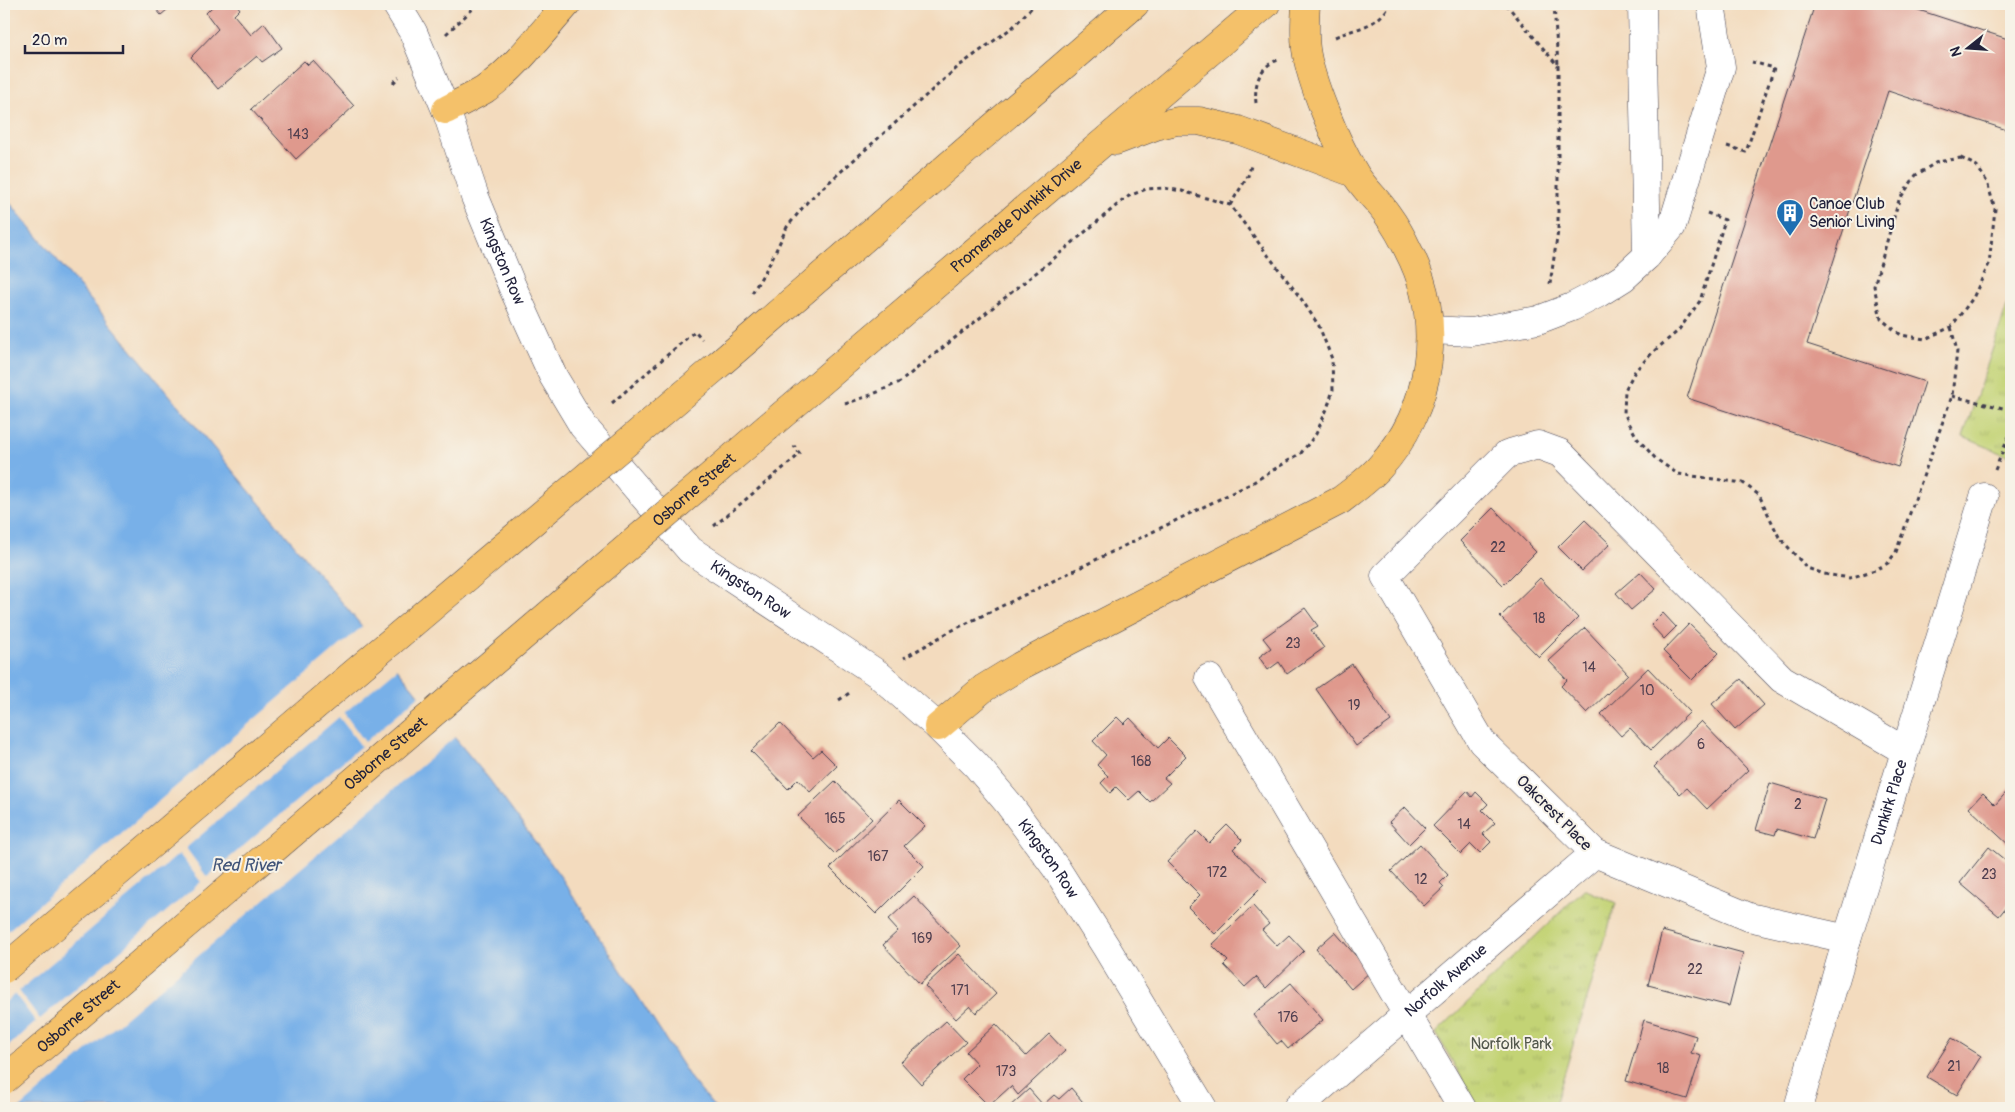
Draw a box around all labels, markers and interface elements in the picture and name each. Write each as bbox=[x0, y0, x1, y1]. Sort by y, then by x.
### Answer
scale bar bbox=[25, 22, 122, 54]
north arrow bbox=[1942, 22, 1992, 72]
text: 20 m bbox=[32, 31, 67, 50]
text: N bbox=[1947, 45, 1966, 59]
house number: 143 bbox=[287, 126, 309, 143]
street label: Promenade Dunkirk Drive bbox=[947, 154, 1086, 277]
place label: Canoe Club Senior Living bbox=[1809, 194, 1895, 232]
building icon: Canoe Club Senior Living bbox=[1775, 198, 1805, 237]
street label: Kingston Row bbox=[475, 215, 529, 308]
street label: Osborne Street bbox=[648, 449, 740, 531]
house number: 22 bbox=[1490, 539, 1506, 556]
street label: Kingston Row bbox=[706, 556, 795, 624]
house number: 18 bbox=[1533, 610, 1545, 627]
house number: 23 bbox=[1285, 635, 1301, 652]
house number: 14 bbox=[1582, 659, 1596, 676]
house number: 10 bbox=[1639, 682, 1655, 699]
house number: 19 bbox=[1348, 697, 1360, 714]
street label: Osborne Street bbox=[340, 712, 432, 795]
house number: 6 bbox=[1697, 736, 1705, 753]
house number: 168 bbox=[1131, 753, 1151, 770]
street label: Dunkirk Place bbox=[1867, 757, 1912, 848]
street label: Oakcrest Place bbox=[1512, 771, 1596, 855]
house number: 2 bbox=[1794, 796, 1802, 813]
house number: 165 bbox=[824, 810, 846, 827]
street label: Kingston Row bbox=[1013, 815, 1083, 902]
house number: 14 bbox=[1457, 816, 1471, 833]
house number: 167 bbox=[868, 848, 889, 865]
water label: Red River bbox=[211, 854, 283, 877]
house number: 172 bbox=[1207, 864, 1228, 881]
house number: 23 bbox=[1981, 866, 1997, 883]
house number: 12 bbox=[1414, 871, 1428, 888]
house number: 169 bbox=[912, 930, 932, 947]
street label: Norfolk Avenue bbox=[1400, 940, 1491, 1021]
house number: 22 bbox=[1687, 961, 1703, 978]
street label: Osborne Street bbox=[33, 975, 125, 1058]
house number: 171 bbox=[951, 982, 969, 999]
house number: 176 bbox=[1277, 1009, 1299, 1026]
park label: Norfolk Park bbox=[1470, 1034, 1552, 1054]
house number: 21 bbox=[1947, 1058, 1961, 1075]
house number: 18 bbox=[1657, 1060, 1669, 1077]
house number: 173 bbox=[996, 1063, 1017, 1080]

